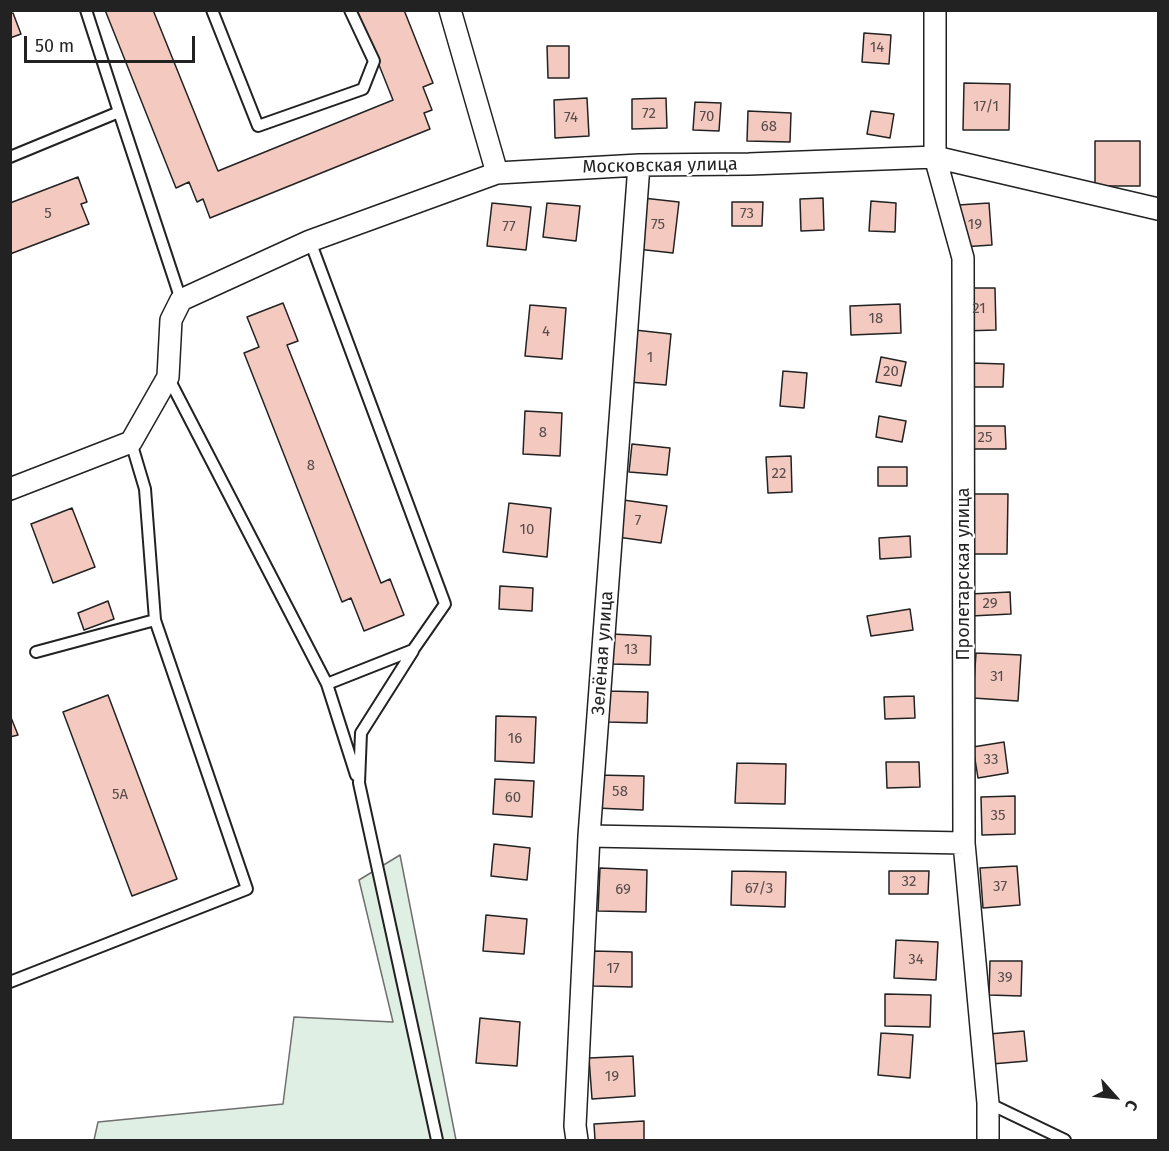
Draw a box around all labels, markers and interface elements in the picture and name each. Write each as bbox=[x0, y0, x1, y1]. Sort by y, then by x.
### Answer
scale bar bbox=[27, 24, 198, 62]
text: 50 m bbox=[35, 35, 74, 57]
house number: 14 bbox=[870, 39, 884, 57]
house number: 17/1 bbox=[973, 98, 999, 116]
house number: 72 bbox=[642, 105, 656, 123]
house number: 70 bbox=[700, 108, 714, 126]
house number: 74 bbox=[564, 109, 578, 127]
house number: 68 bbox=[761, 118, 777, 136]
street label: Московская улица bbox=[582, 154, 738, 178]
house number: 5 bbox=[44, 205, 52, 223]
house number: 73 bbox=[740, 205, 754, 223]
house number: 75 bbox=[651, 216, 665, 234]
house number: 19 bbox=[968, 216, 982, 234]
house number: 77 bbox=[502, 218, 516, 236]
house number: 21 bbox=[972, 300, 986, 318]
house number: 18 bbox=[869, 310, 883, 328]
house number: 4 bbox=[542, 323, 550, 341]
house number: 1 bbox=[647, 349, 653, 367]
house number: 20 bbox=[883, 363, 899, 381]
house number: 8 bbox=[539, 424, 547, 442]
house number: 25 bbox=[978, 429, 992, 447]
house number: 8 bbox=[307, 457, 315, 475]
house number: 22 bbox=[772, 465, 786, 483]
street label: Пролетарская улица bbox=[953, 487, 975, 661]
house number: 7 bbox=[635, 512, 641, 530]
house number: 10 bbox=[520, 521, 534, 539]
street label: Зелёная улица bbox=[588, 590, 618, 716]
house number: 29 bbox=[982, 595, 998, 613]
house number: 13 bbox=[624, 641, 638, 659]
house number: 31 bbox=[990, 668, 1004, 686]
house number: 16 bbox=[508, 730, 522, 748]
house number: 33 bbox=[984, 751, 998, 769]
house number: 58 bbox=[612, 783, 628, 801]
house number: 5А bbox=[112, 786, 128, 804]
house number: 60 bbox=[505, 789, 521, 807]
house number: 35 bbox=[991, 807, 1005, 825]
house number: 32 bbox=[902, 873, 916, 891]
house number: 37 bbox=[993, 878, 1007, 896]
house number: 67/3 bbox=[745, 880, 773, 898]
house number: 69 bbox=[615, 881, 631, 899]
house number: 34 bbox=[908, 951, 924, 969]
house number: 17 bbox=[606, 960, 620, 978]
house number: 39 bbox=[997, 969, 1013, 987]
north arrow bbox=[1085, 1067, 1145, 1127]
house number: 19 bbox=[605, 1068, 619, 1086]
text: С bbox=[1121, 1097, 1142, 1114]

